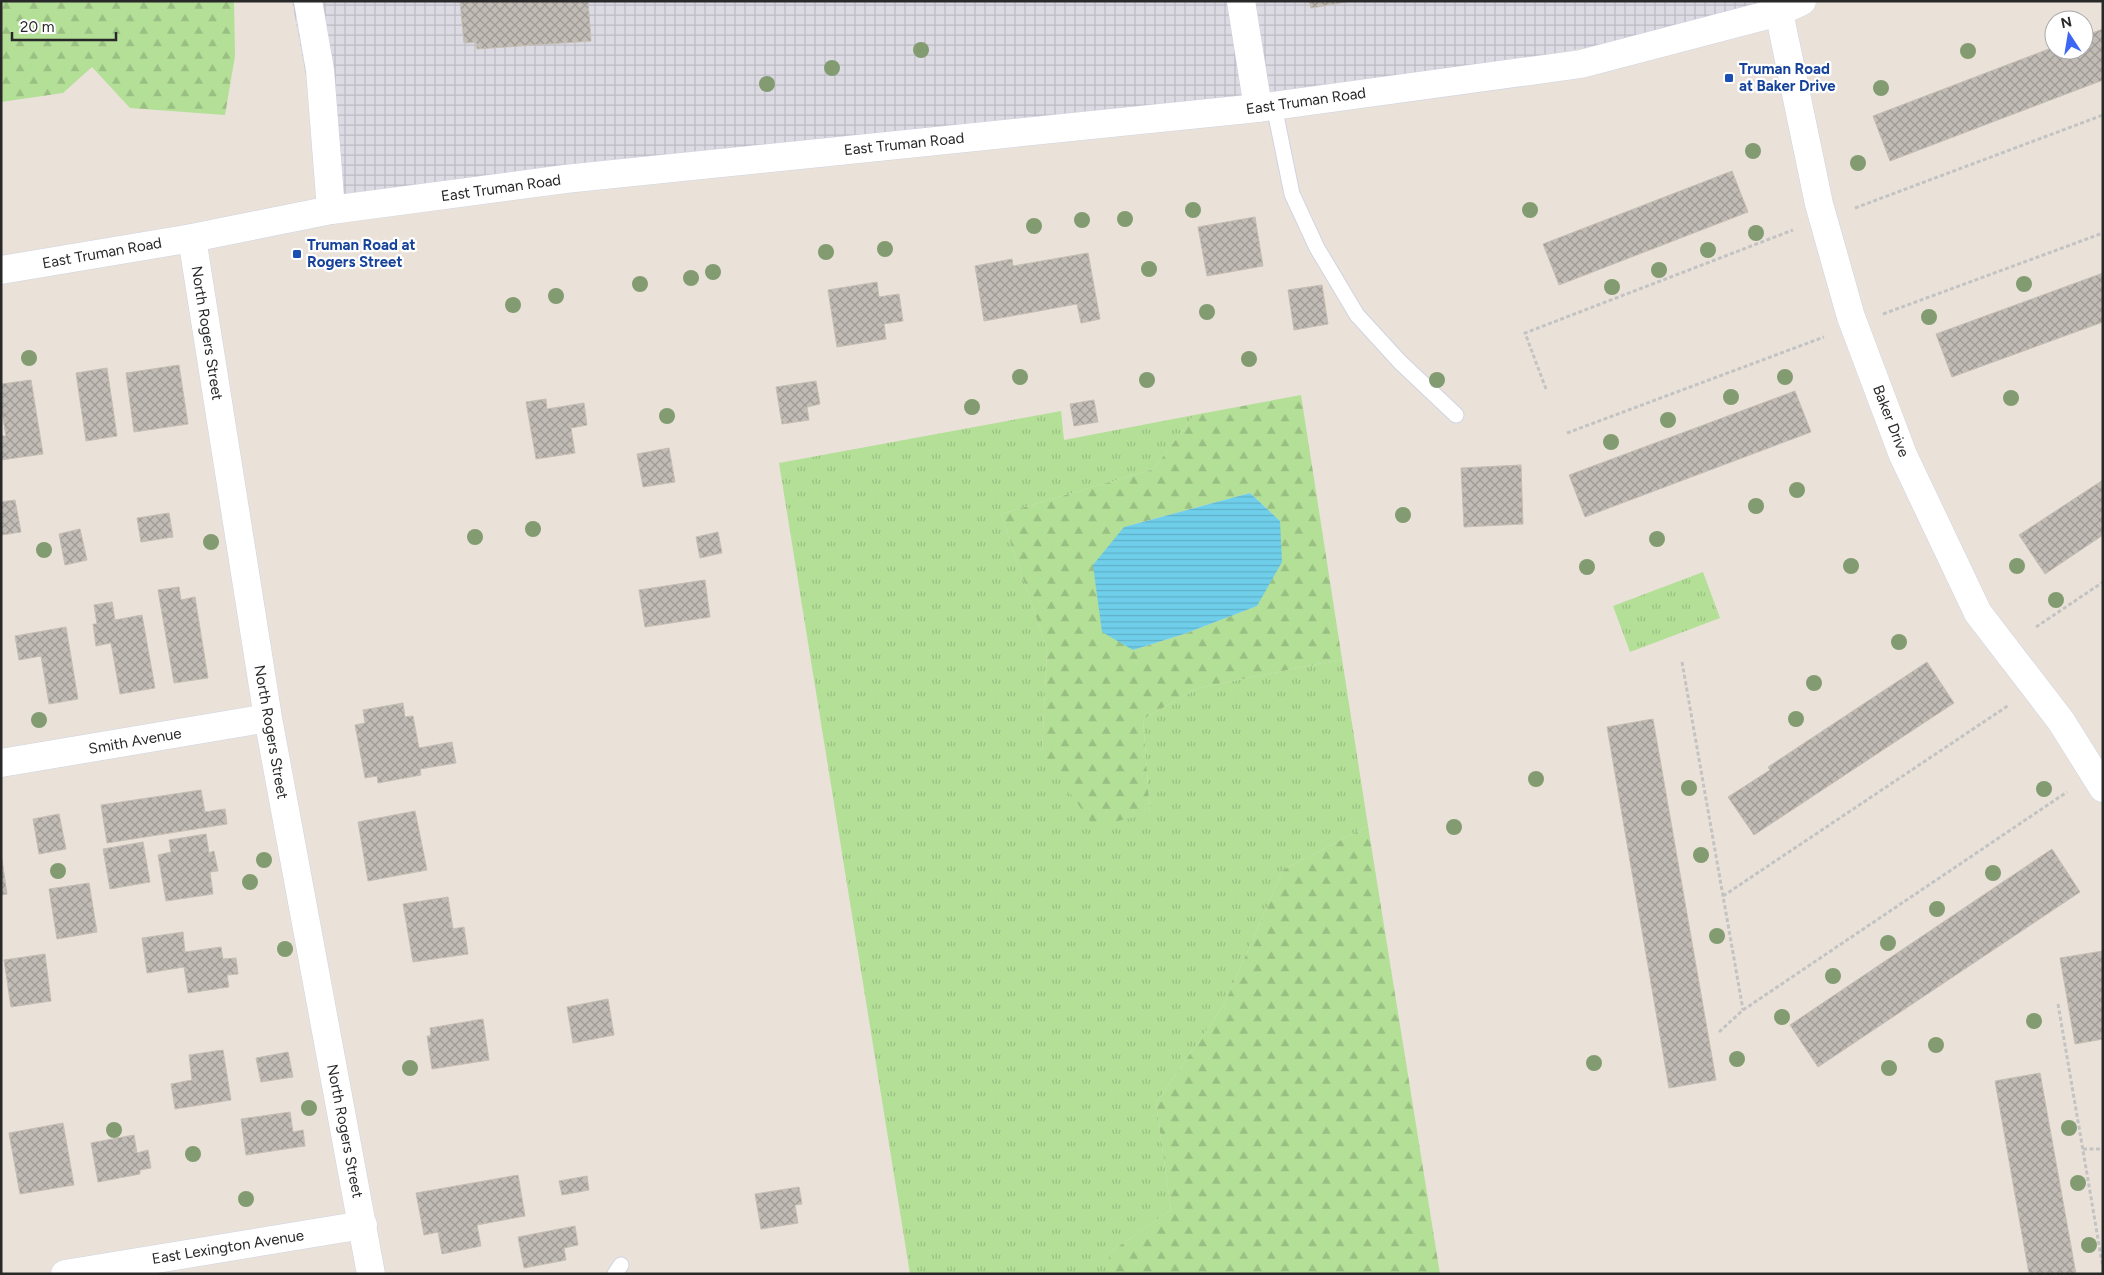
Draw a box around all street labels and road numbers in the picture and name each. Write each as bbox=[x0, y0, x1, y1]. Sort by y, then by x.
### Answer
street label: East Truman Road bbox=[1245, 84, 1367, 118]
street label: East Truman Road bbox=[843, 129, 965, 159]
street label: East Truman Road bbox=[440, 171, 562, 205]
street label: East Truman Road bbox=[41, 234, 163, 272]
street label: North Rogers Street bbox=[187, 264, 227, 402]
street label: Baker Drive bbox=[1869, 382, 1913, 460]
street label: North Rogers Street bbox=[250, 663, 292, 801]
street label: Smith Avenue bbox=[87, 724, 183, 758]
street label: North Rogers Street bbox=[323, 1063, 367, 1200]
street label: East Lexington Avenue bbox=[151, 1226, 305, 1268]

